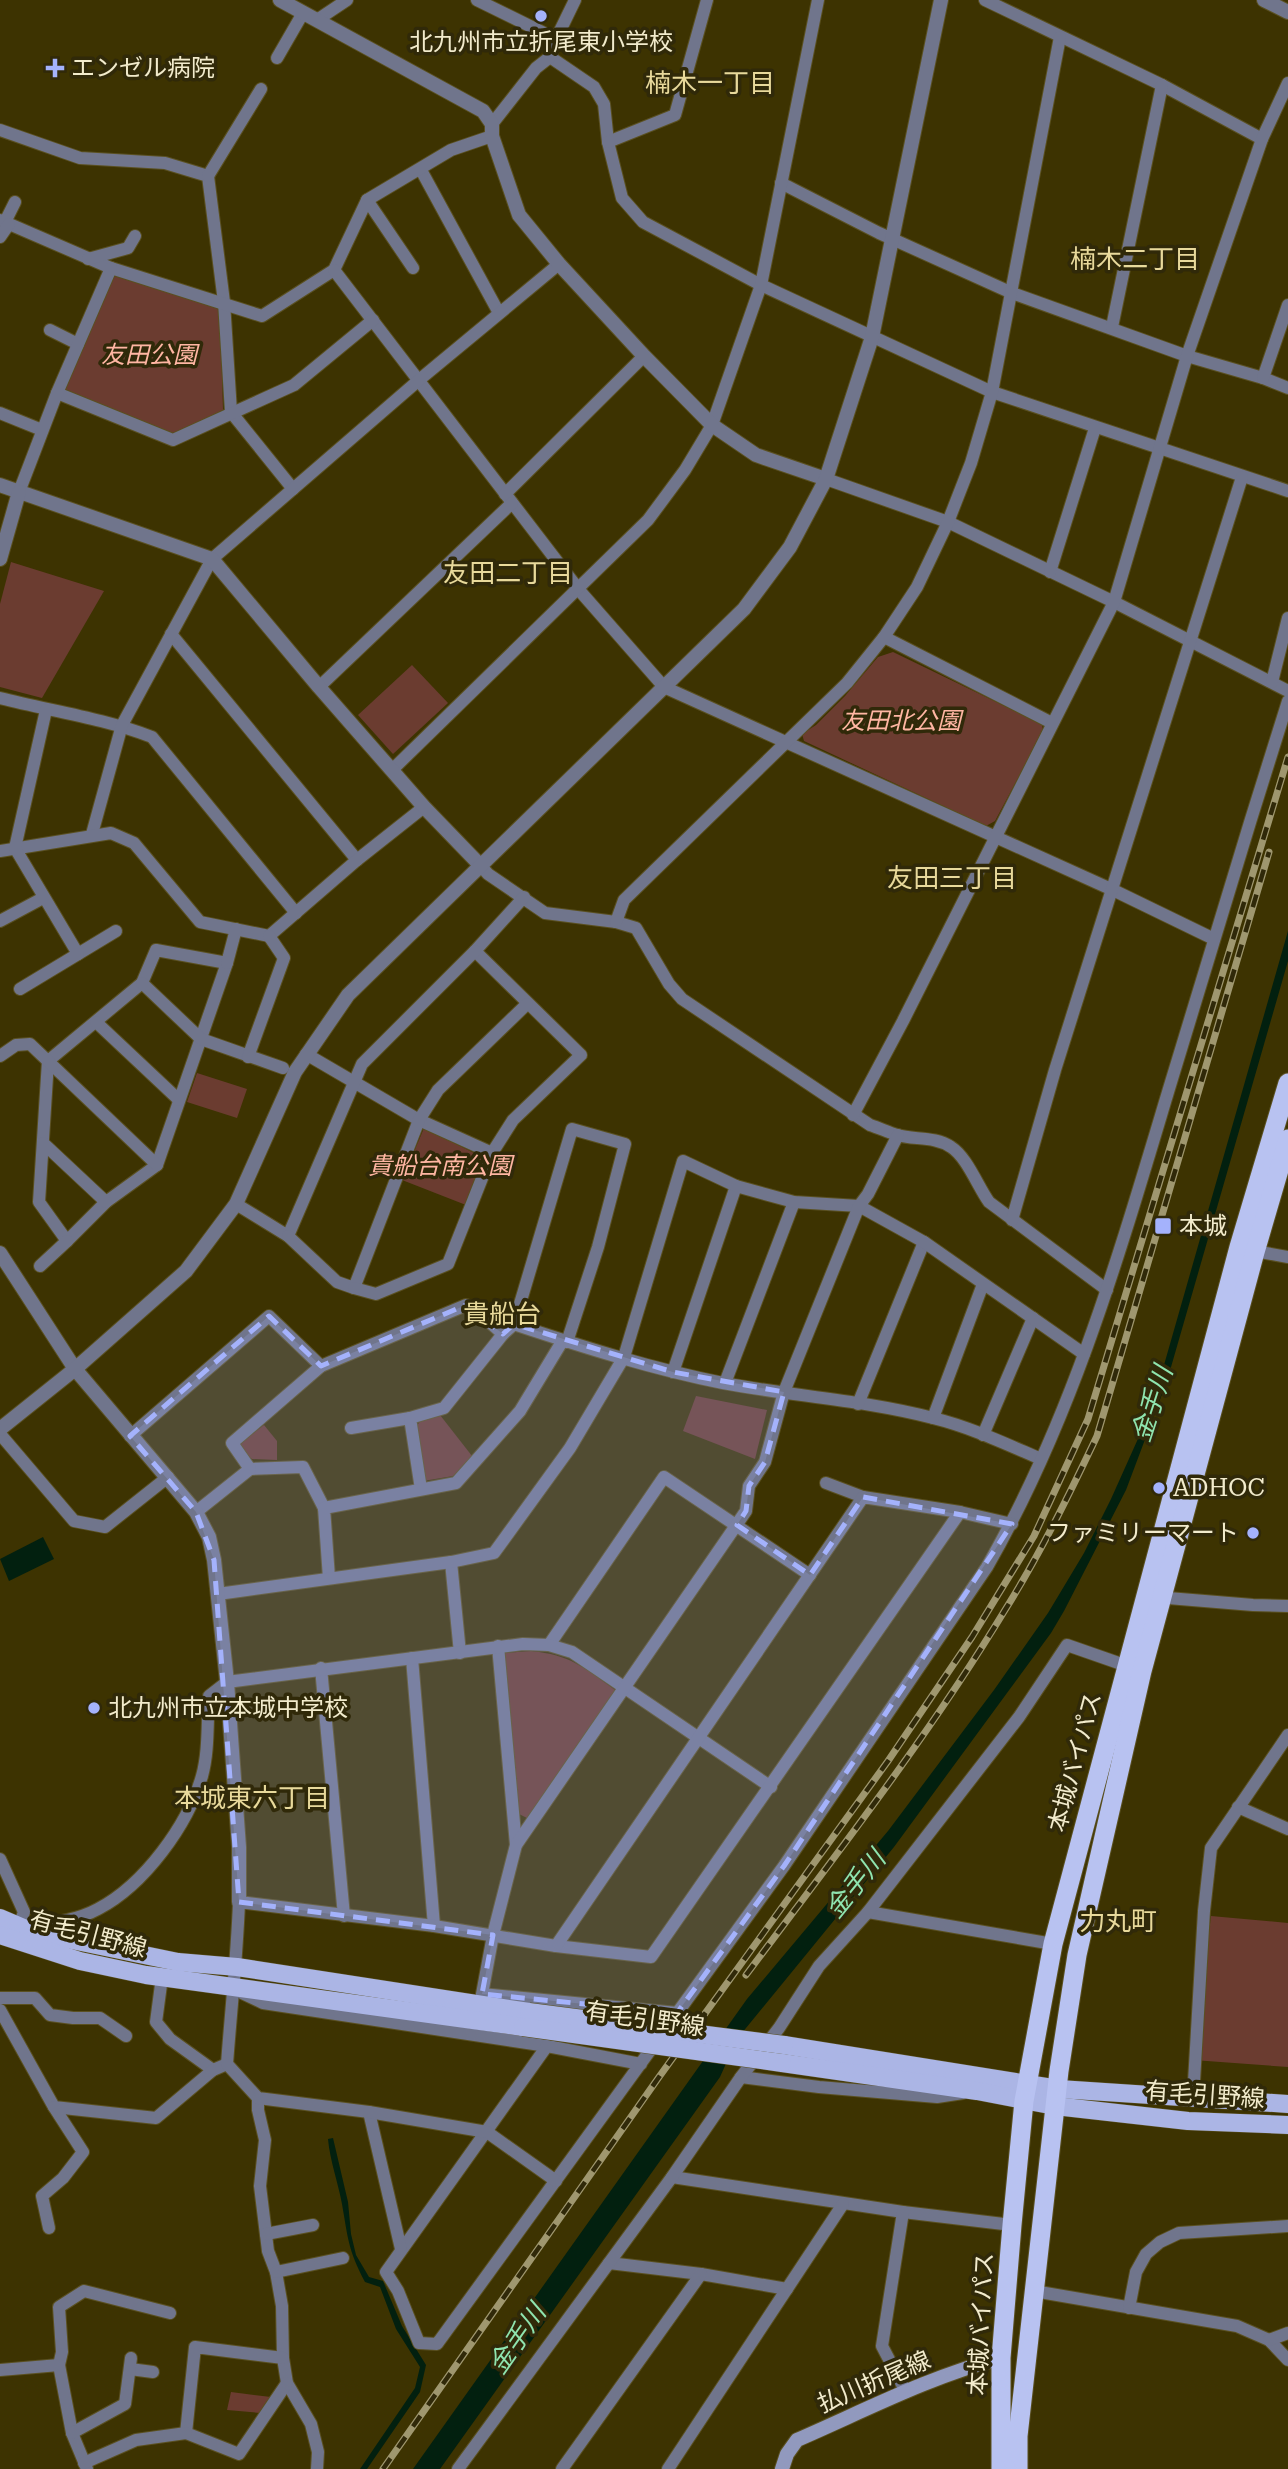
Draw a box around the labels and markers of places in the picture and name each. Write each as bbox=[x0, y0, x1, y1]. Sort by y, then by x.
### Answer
marker: 北九州市立折尾東小学校 bbox=[533, 8, 549, 24]
place label: 北九州市立折尾東小学校 bbox=[409, 28, 673, 56]
place label: エンゼル病院 bbox=[71, 54, 215, 82]
marker: エンゼル病院 bbox=[45, 58, 65, 78]
place label: 本城 bbox=[1179, 1212, 1227, 1240]
marker: 本城 bbox=[1153, 1216, 1173, 1236]
place label: ADHOC bbox=[1173, 1474, 1265, 1502]
marker: ADHOC bbox=[1151, 1480, 1167, 1496]
place label: ファミリーマート bbox=[1047, 1519, 1239, 1547]
marker: ファミリーマート bbox=[1245, 1525, 1261, 1541]
place label: 北九州市立本城中学校 bbox=[108, 1694, 348, 1722]
marker: 北九州市立本城中学校 bbox=[86, 1700, 102, 1716]

